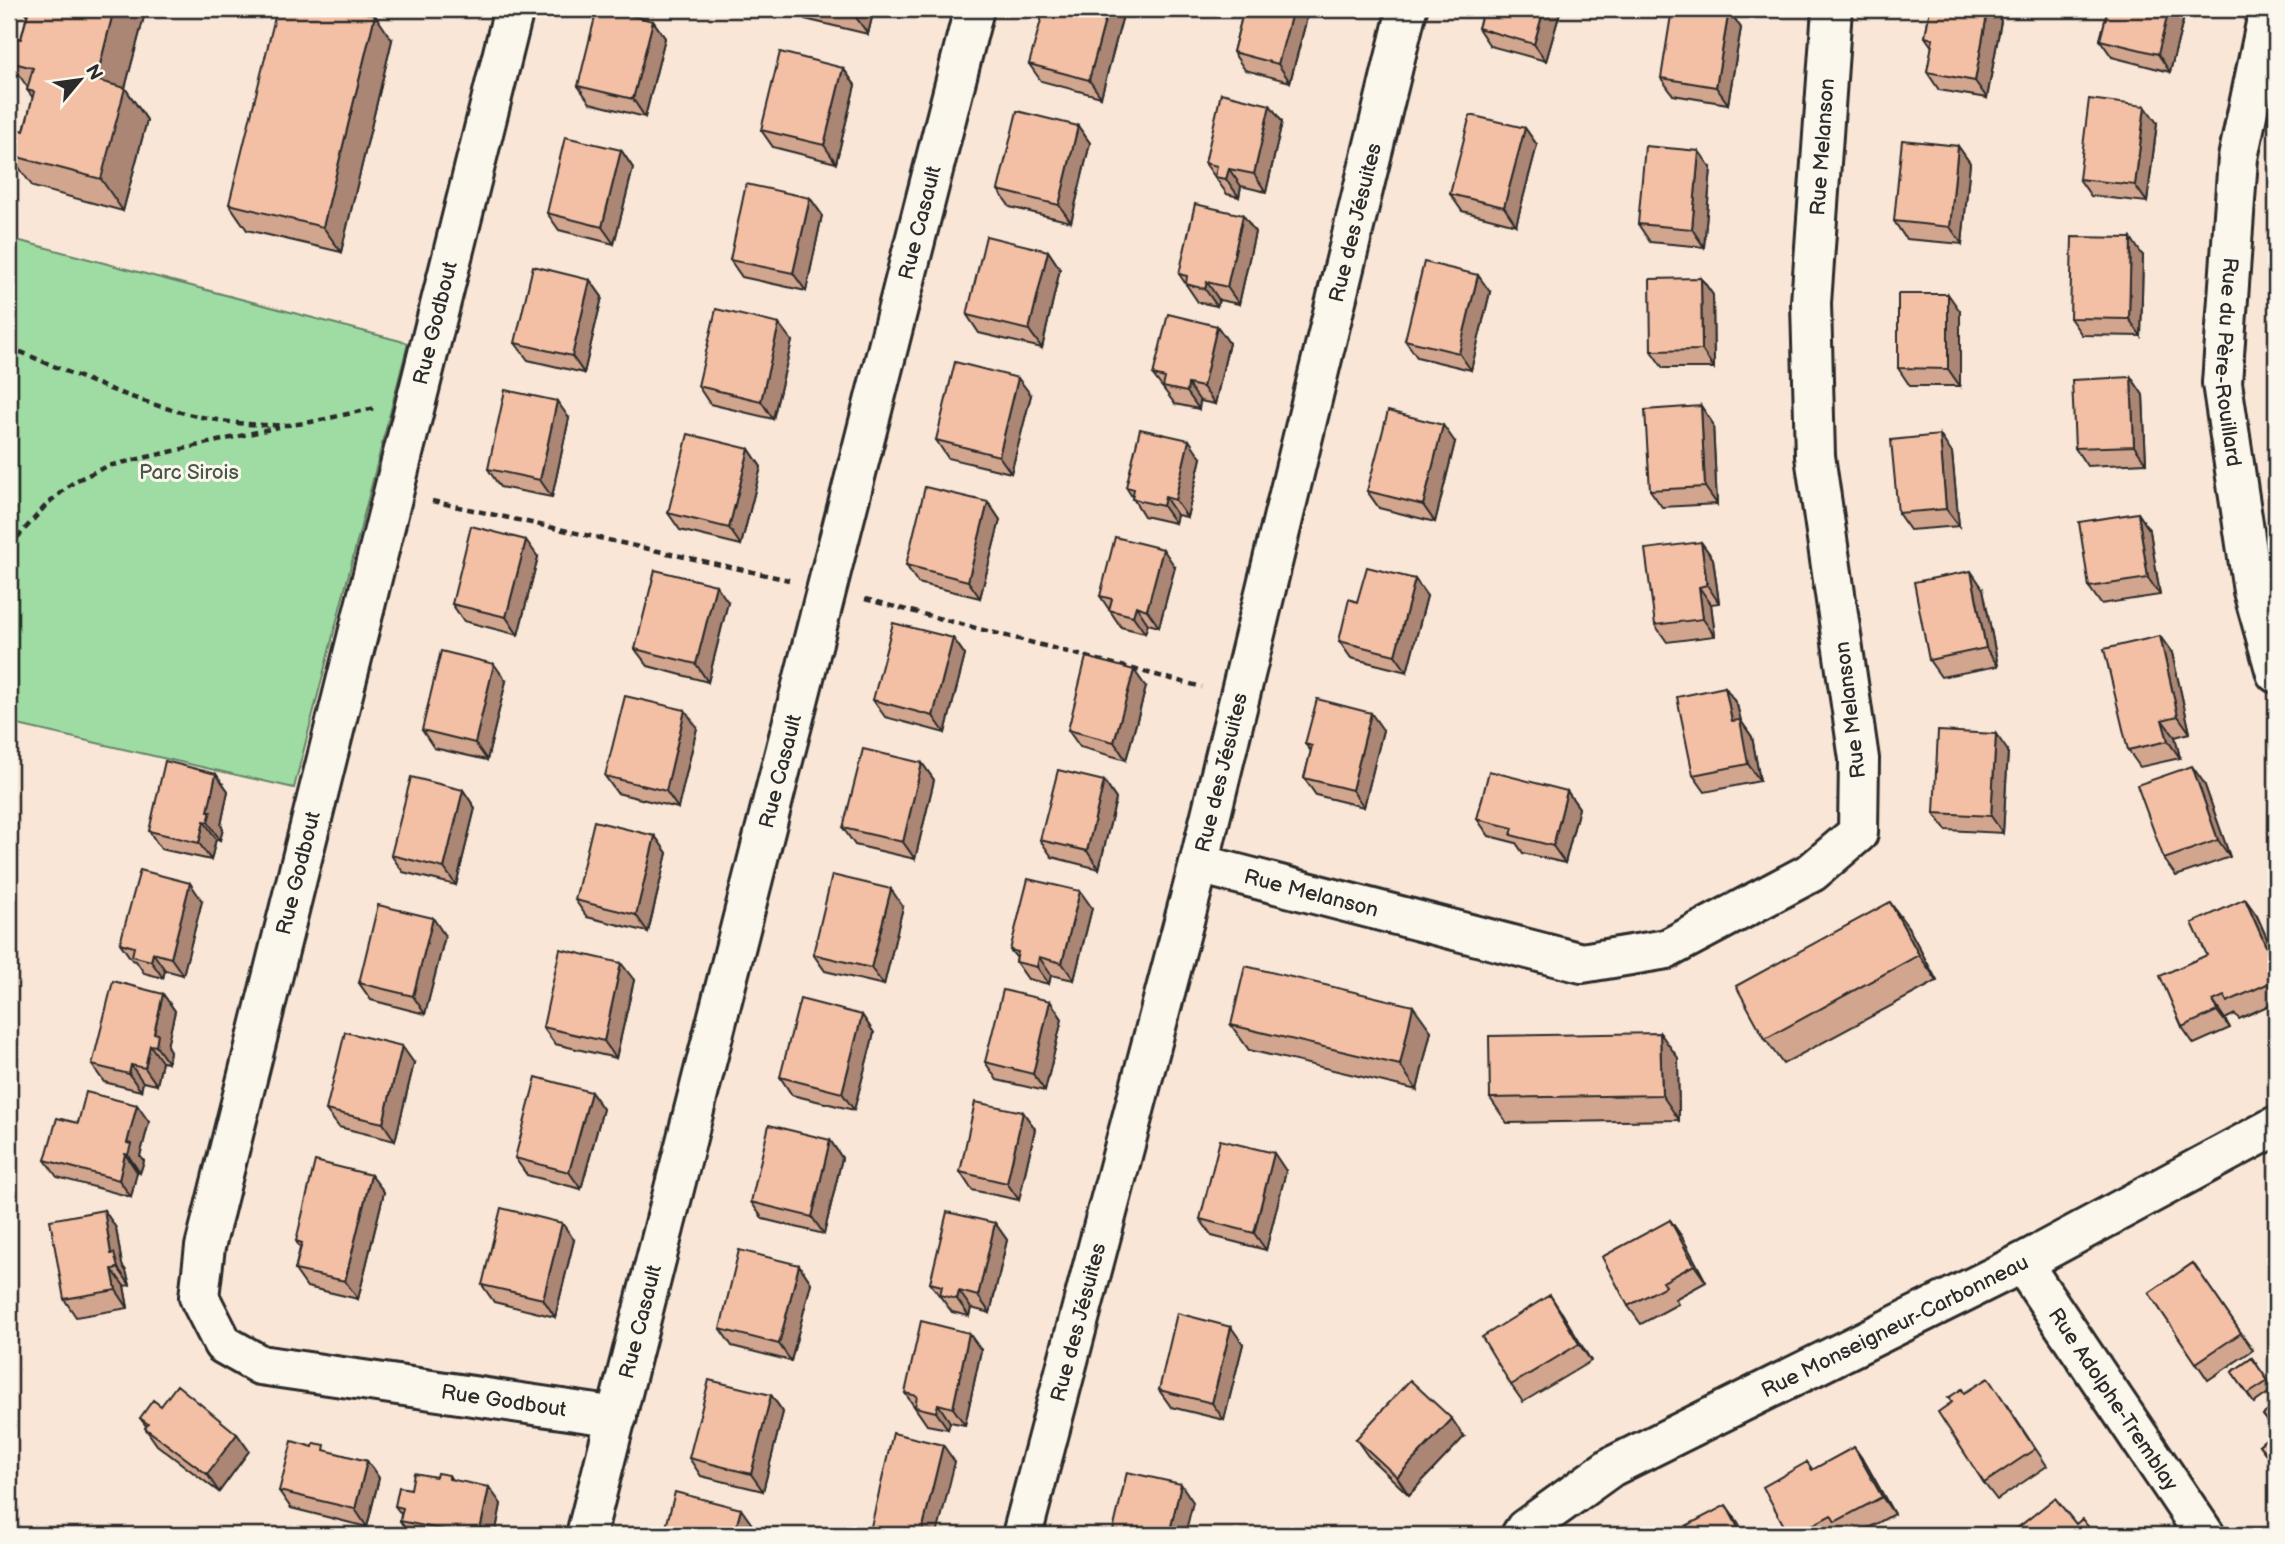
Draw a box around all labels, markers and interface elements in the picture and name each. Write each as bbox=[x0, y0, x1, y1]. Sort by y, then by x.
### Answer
north arrow bbox=[46, 46, 116, 116]
text: N bbox=[80, 61, 107, 84]
street label: Rue Melanson bbox=[1805, 77, 1840, 217]
street label: Rue des Jésuites bbox=[1324, 141, 1387, 305]
street label: Rue Casault bbox=[894, 163, 947, 283]
street label: Rue du Père-Rouillard bbox=[2209, 257, 2246, 468]
street label: Rue Godbout bbox=[408, 258, 463, 387]
park label: Parc Sirois bbox=[139, 460, 239, 485]
street label: Rue Melanson bbox=[1830, 640, 1871, 780]
street label: Rue des Jésuites bbox=[1190, 691, 1253, 855]
street label: Rue Casault bbox=[754, 711, 807, 831]
street label: Rue Godbout bbox=[271, 808, 326, 937]
street label: Rue Melanson bbox=[1241, 864, 1381, 923]
street label: Rue des Jésuites bbox=[1046, 1240, 1111, 1404]
street label: Rue Monseigneur-Carbonneau bbox=[1757, 1250, 2033, 1403]
street label: Rue Casault bbox=[614, 1262, 667, 1382]
street label: Rue Adolphe-Tremblay bbox=[2043, 1303, 2184, 1496]
street label: Rue Godbout bbox=[439, 1380, 568, 1423]

